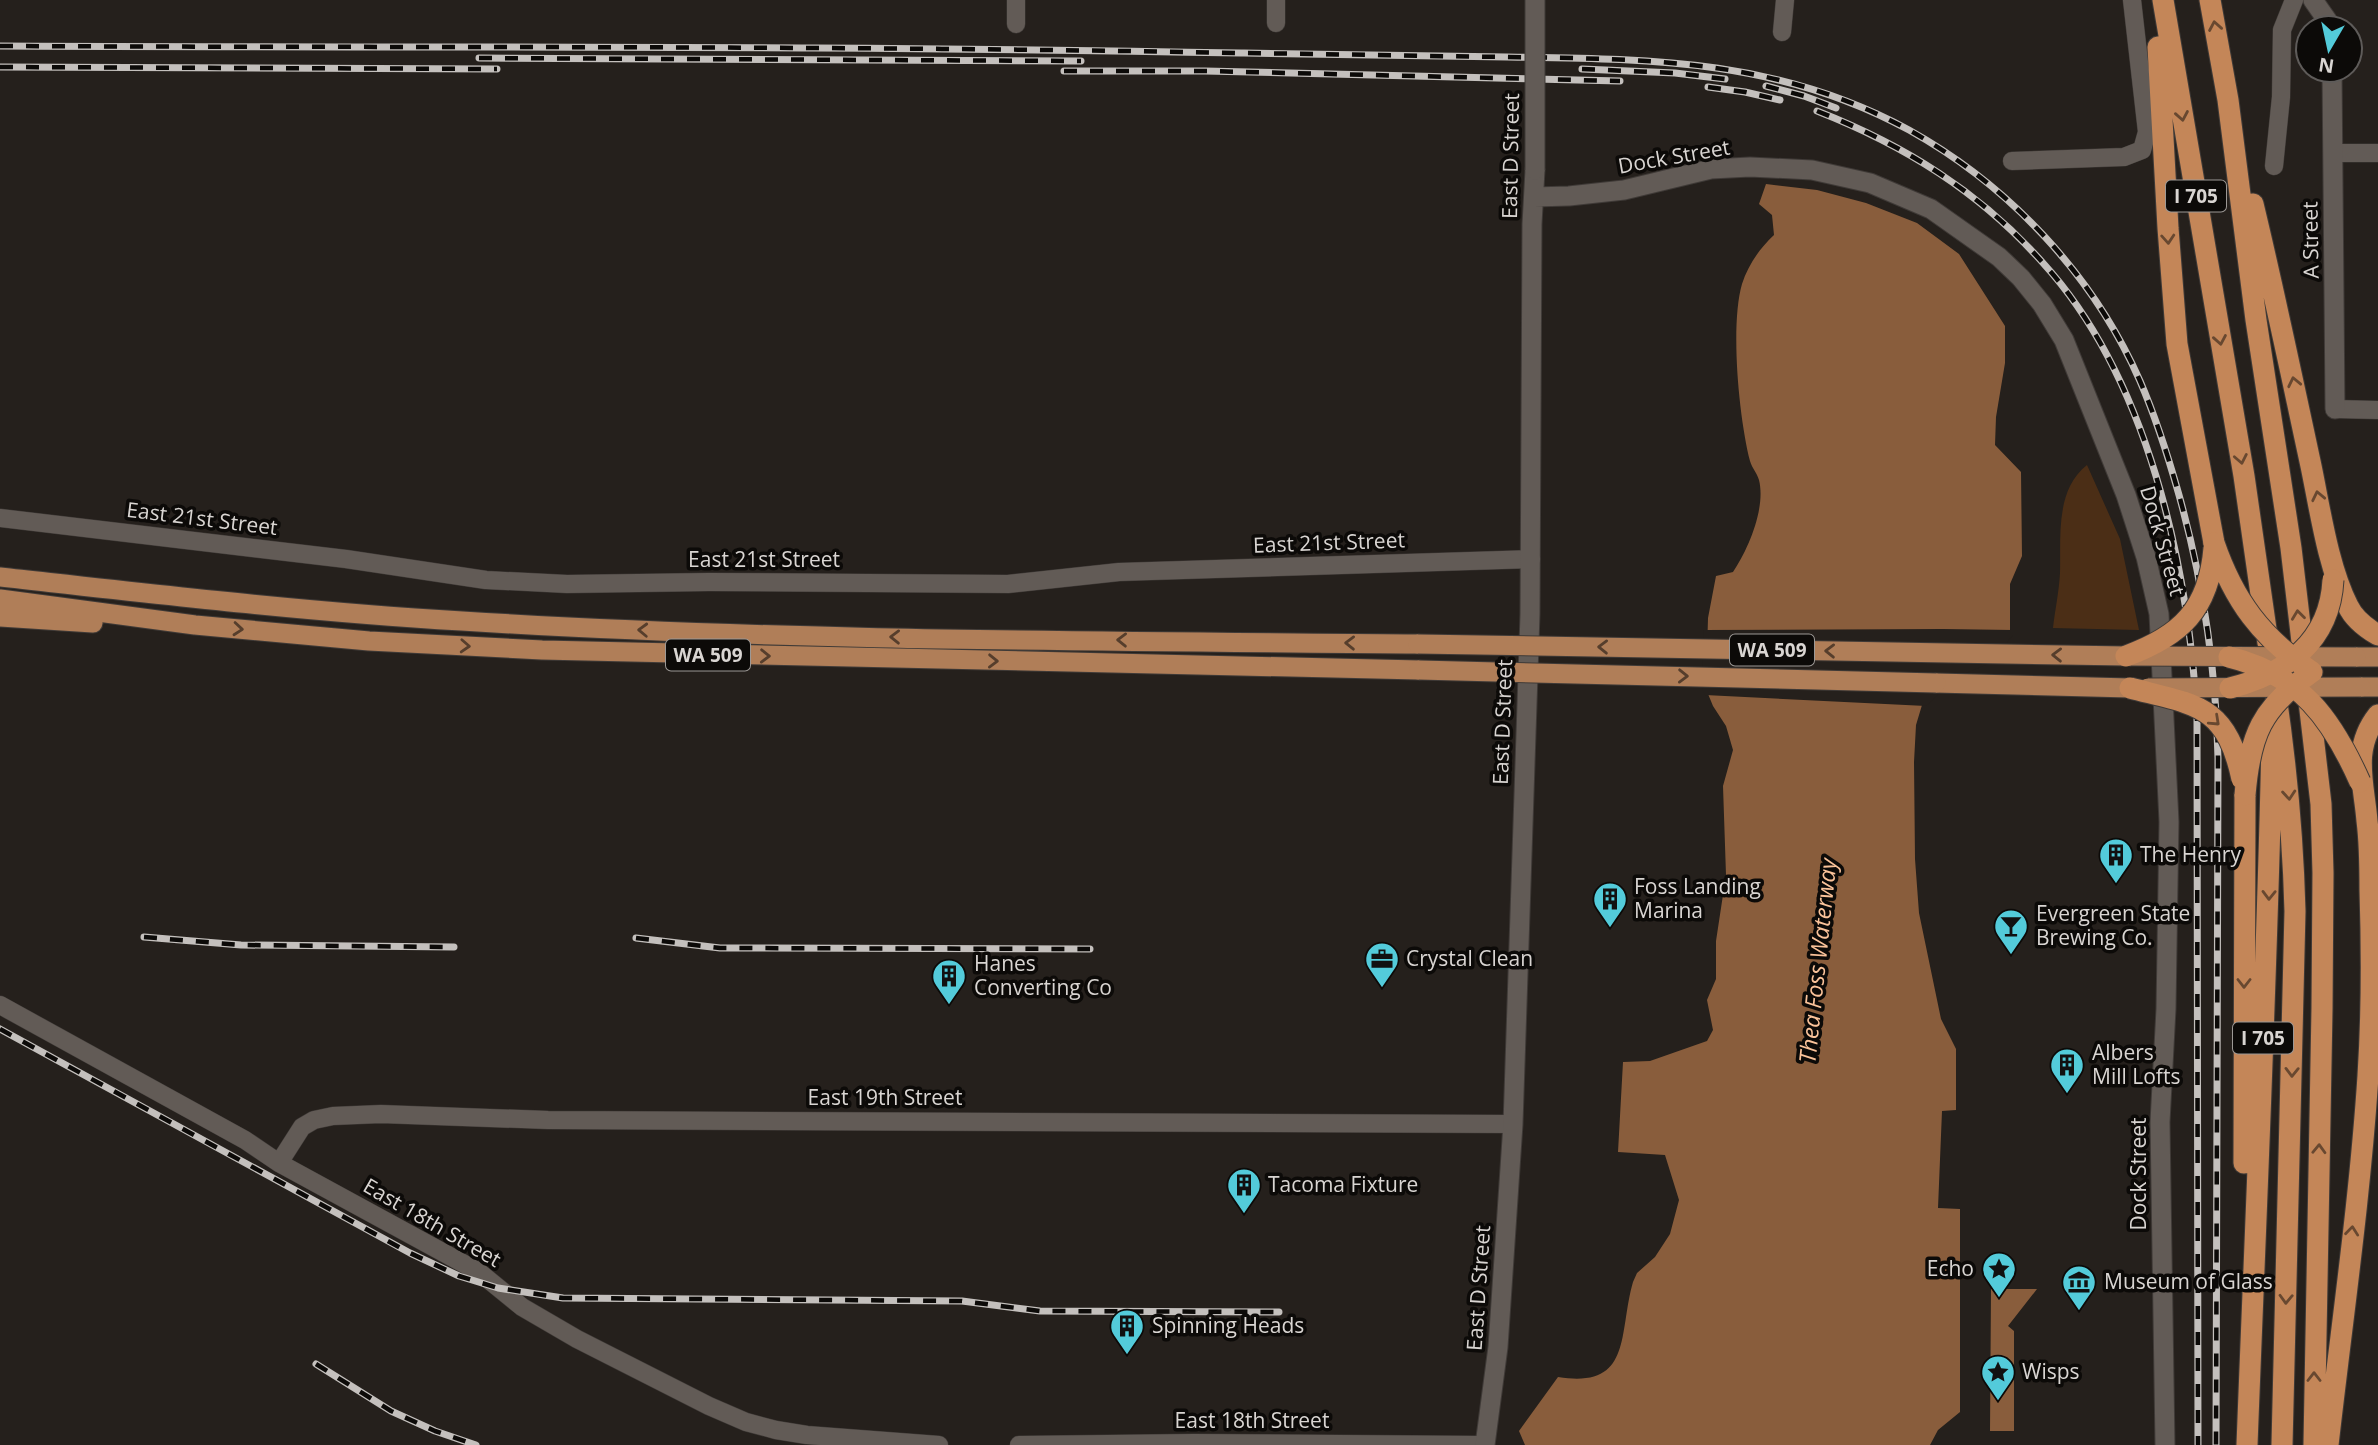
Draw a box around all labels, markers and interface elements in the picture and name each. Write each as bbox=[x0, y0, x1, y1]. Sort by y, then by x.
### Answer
north arrow bbox=[2294, 14, 2364, 84]
one-way arrow bbox=[2208, 20, 2223, 32]
text: N bbox=[2317, 52, 2336, 80]
street label: East D Street bbox=[1495, 93, 1525, 219]
one-way arrow bbox=[2174, 110, 2189, 122]
street label: Dock Street bbox=[1616, 132, 1732, 180]
road number: I 705 bbox=[2166, 180, 2226, 212]
street label: A Street bbox=[2295, 201, 2325, 279]
one-way arrow bbox=[2161, 234, 2176, 245]
one-way arrow bbox=[2212, 334, 2227, 346]
one-way arrow bbox=[2287, 376, 2302, 388]
one-way arrow bbox=[2233, 453, 2248, 465]
street label: Dock Street bbox=[2134, 483, 2192, 599]
one-way arrow bbox=[2311, 490, 2326, 502]
street label: East 21st Street bbox=[125, 495, 279, 541]
street label: East 21st Street bbox=[1253, 525, 1405, 559]
street label: East 21st Street bbox=[688, 545, 840, 573]
one-way arrow bbox=[2291, 609, 2306, 620]
one-way arrow bbox=[233, 621, 244, 636]
one-way arrow bbox=[637, 622, 648, 637]
one-way arrow bbox=[889, 629, 900, 644]
one-way arrow bbox=[1116, 633, 1127, 648]
one-way arrow bbox=[1344, 635, 1354, 651]
road number: WA 509 bbox=[1730, 635, 1814, 666]
one-way arrow bbox=[459, 639, 470, 654]
one-way arrow bbox=[1597, 639, 1607, 655]
road number: WA 509 bbox=[666, 640, 750, 670]
one-way arrow bbox=[1824, 643, 1835, 659]
one-way arrow bbox=[2052, 647, 2062, 663]
one-way arrow bbox=[761, 648, 771, 664]
one-way arrow bbox=[988, 653, 999, 669]
street label: East D Street bbox=[1486, 659, 1518, 785]
one-way arrow bbox=[1678, 669, 1689, 684]
one-way arrow bbox=[2207, 712, 2220, 725]
one-way arrow bbox=[2281, 790, 2296, 801]
building icon: The Henry bbox=[2097, 836, 2135, 885]
place label: The Henry bbox=[2140, 840, 2241, 868]
water label: Thea Foss Waterway bbox=[1790, 856, 1844, 1065]
place label: Foss Landing Marina bbox=[1634, 872, 1761, 924]
building icon: Foss Landing Marina bbox=[1591, 880, 1629, 929]
one-way arrow bbox=[2261, 890, 2276, 901]
place label: Evergreen State Brewing Co. bbox=[2036, 899, 2190, 951]
bar icon: Evergreen State Brewing Co. bbox=[1992, 907, 2030, 956]
office icon: Crystal Clean bbox=[1363, 940, 1401, 989]
place label: Crystal Clean bbox=[1406, 944, 1533, 972]
place label: Hanes Converting Co bbox=[974, 949, 1112, 1001]
building icon: Hanes Converting Co bbox=[930, 957, 968, 1006]
one-way arrow bbox=[2236, 978, 2252, 989]
road number: I 705 bbox=[2233, 1022, 2293, 1054]
place label: Albers Mill Lofts bbox=[2092, 1038, 2180, 1090]
building icon: Albers Mill Lofts bbox=[2048, 1046, 2086, 1095]
one-way arrow bbox=[2284, 1066, 2299, 1077]
street label: East 19th Street bbox=[808, 1083, 962, 1111]
street label: Dock Street bbox=[2124, 1117, 2152, 1231]
one-way arrow bbox=[2311, 1144, 2326, 1155]
building icon: Tacoma Fixture bbox=[1225, 1166, 1263, 1215]
place label: Tacoma Fixture bbox=[1268, 1170, 1418, 1198]
street label: East 18th Street bbox=[358, 1171, 507, 1273]
street label: East D Street bbox=[1460, 1224, 1496, 1352]
one-way arrow bbox=[2344, 1225, 2359, 1237]
place icon: Echo bbox=[1980, 1250, 2018, 1299]
place label: Echo bbox=[1927, 1254, 1974, 1282]
museum icon: Museum of Glass bbox=[2060, 1263, 2098, 1312]
place label: Museum of Glass bbox=[2104, 1267, 2273, 1295]
one-way arrow bbox=[2278, 1294, 2293, 1305]
building icon: Spinning Heads bbox=[1108, 1307, 1146, 1356]
place label: Spinning Heads bbox=[1152, 1311, 1304, 1339]
place icon: Wisps bbox=[1979, 1353, 2017, 1402]
place label: Wisps bbox=[2022, 1357, 2080, 1385]
one-way arrow bbox=[2307, 1371, 2322, 1382]
street label: East 18th Street bbox=[1175, 1406, 1329, 1434]

